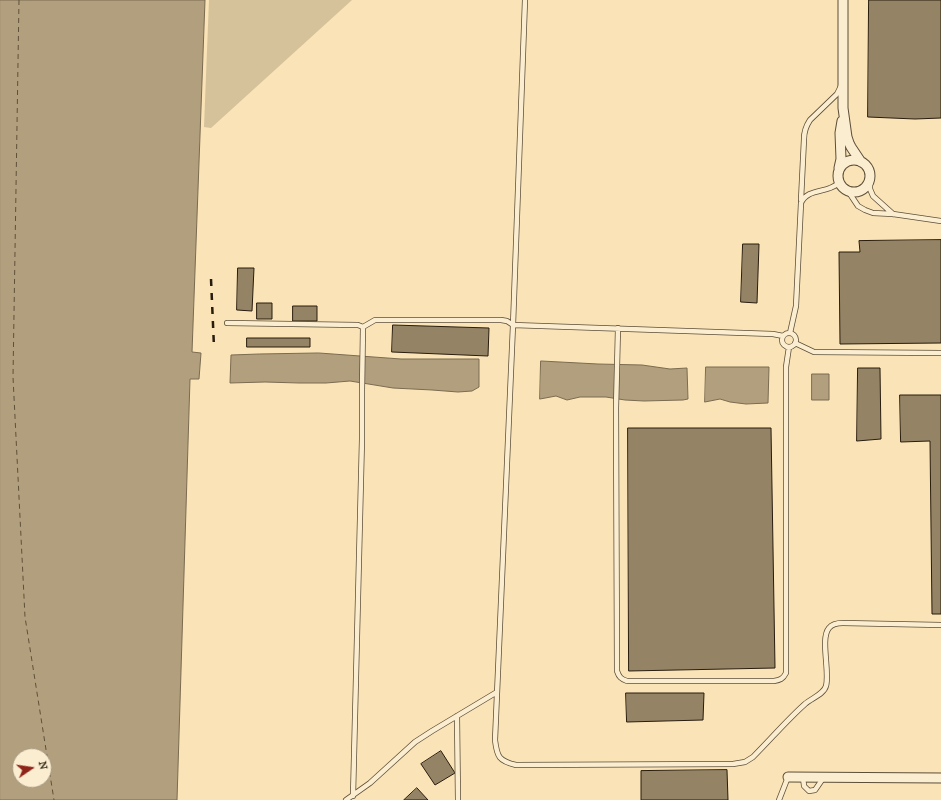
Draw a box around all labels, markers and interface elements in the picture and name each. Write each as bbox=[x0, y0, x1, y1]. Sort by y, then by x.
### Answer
north arrow bbox=[12, 748, 52, 788]
text: N bbox=[36, 760, 50, 771]

